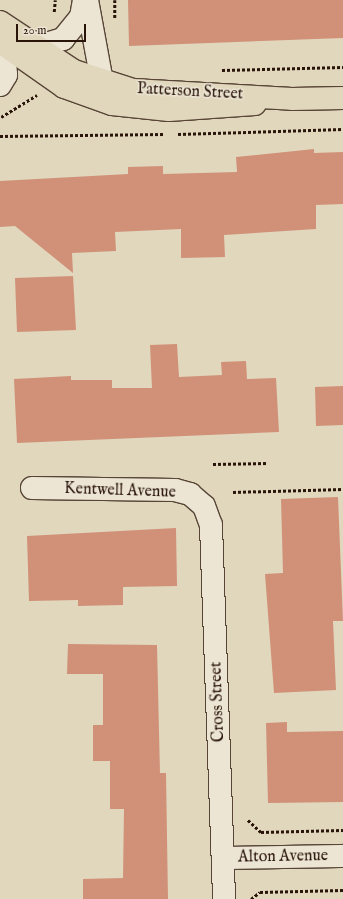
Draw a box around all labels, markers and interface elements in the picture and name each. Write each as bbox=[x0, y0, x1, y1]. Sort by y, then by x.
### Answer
scale bar bbox=[18, 16, 88, 42]
text: 20 m bbox=[23, 23, 46, 38]
street label: Patterson Street bbox=[136, 80, 244, 104]
street label: Kentwell Avenue bbox=[64, 479, 176, 503]
street label: Cross Street bbox=[207, 662, 229, 742]
street label: Alton Avenue bbox=[238, 847, 328, 867]

